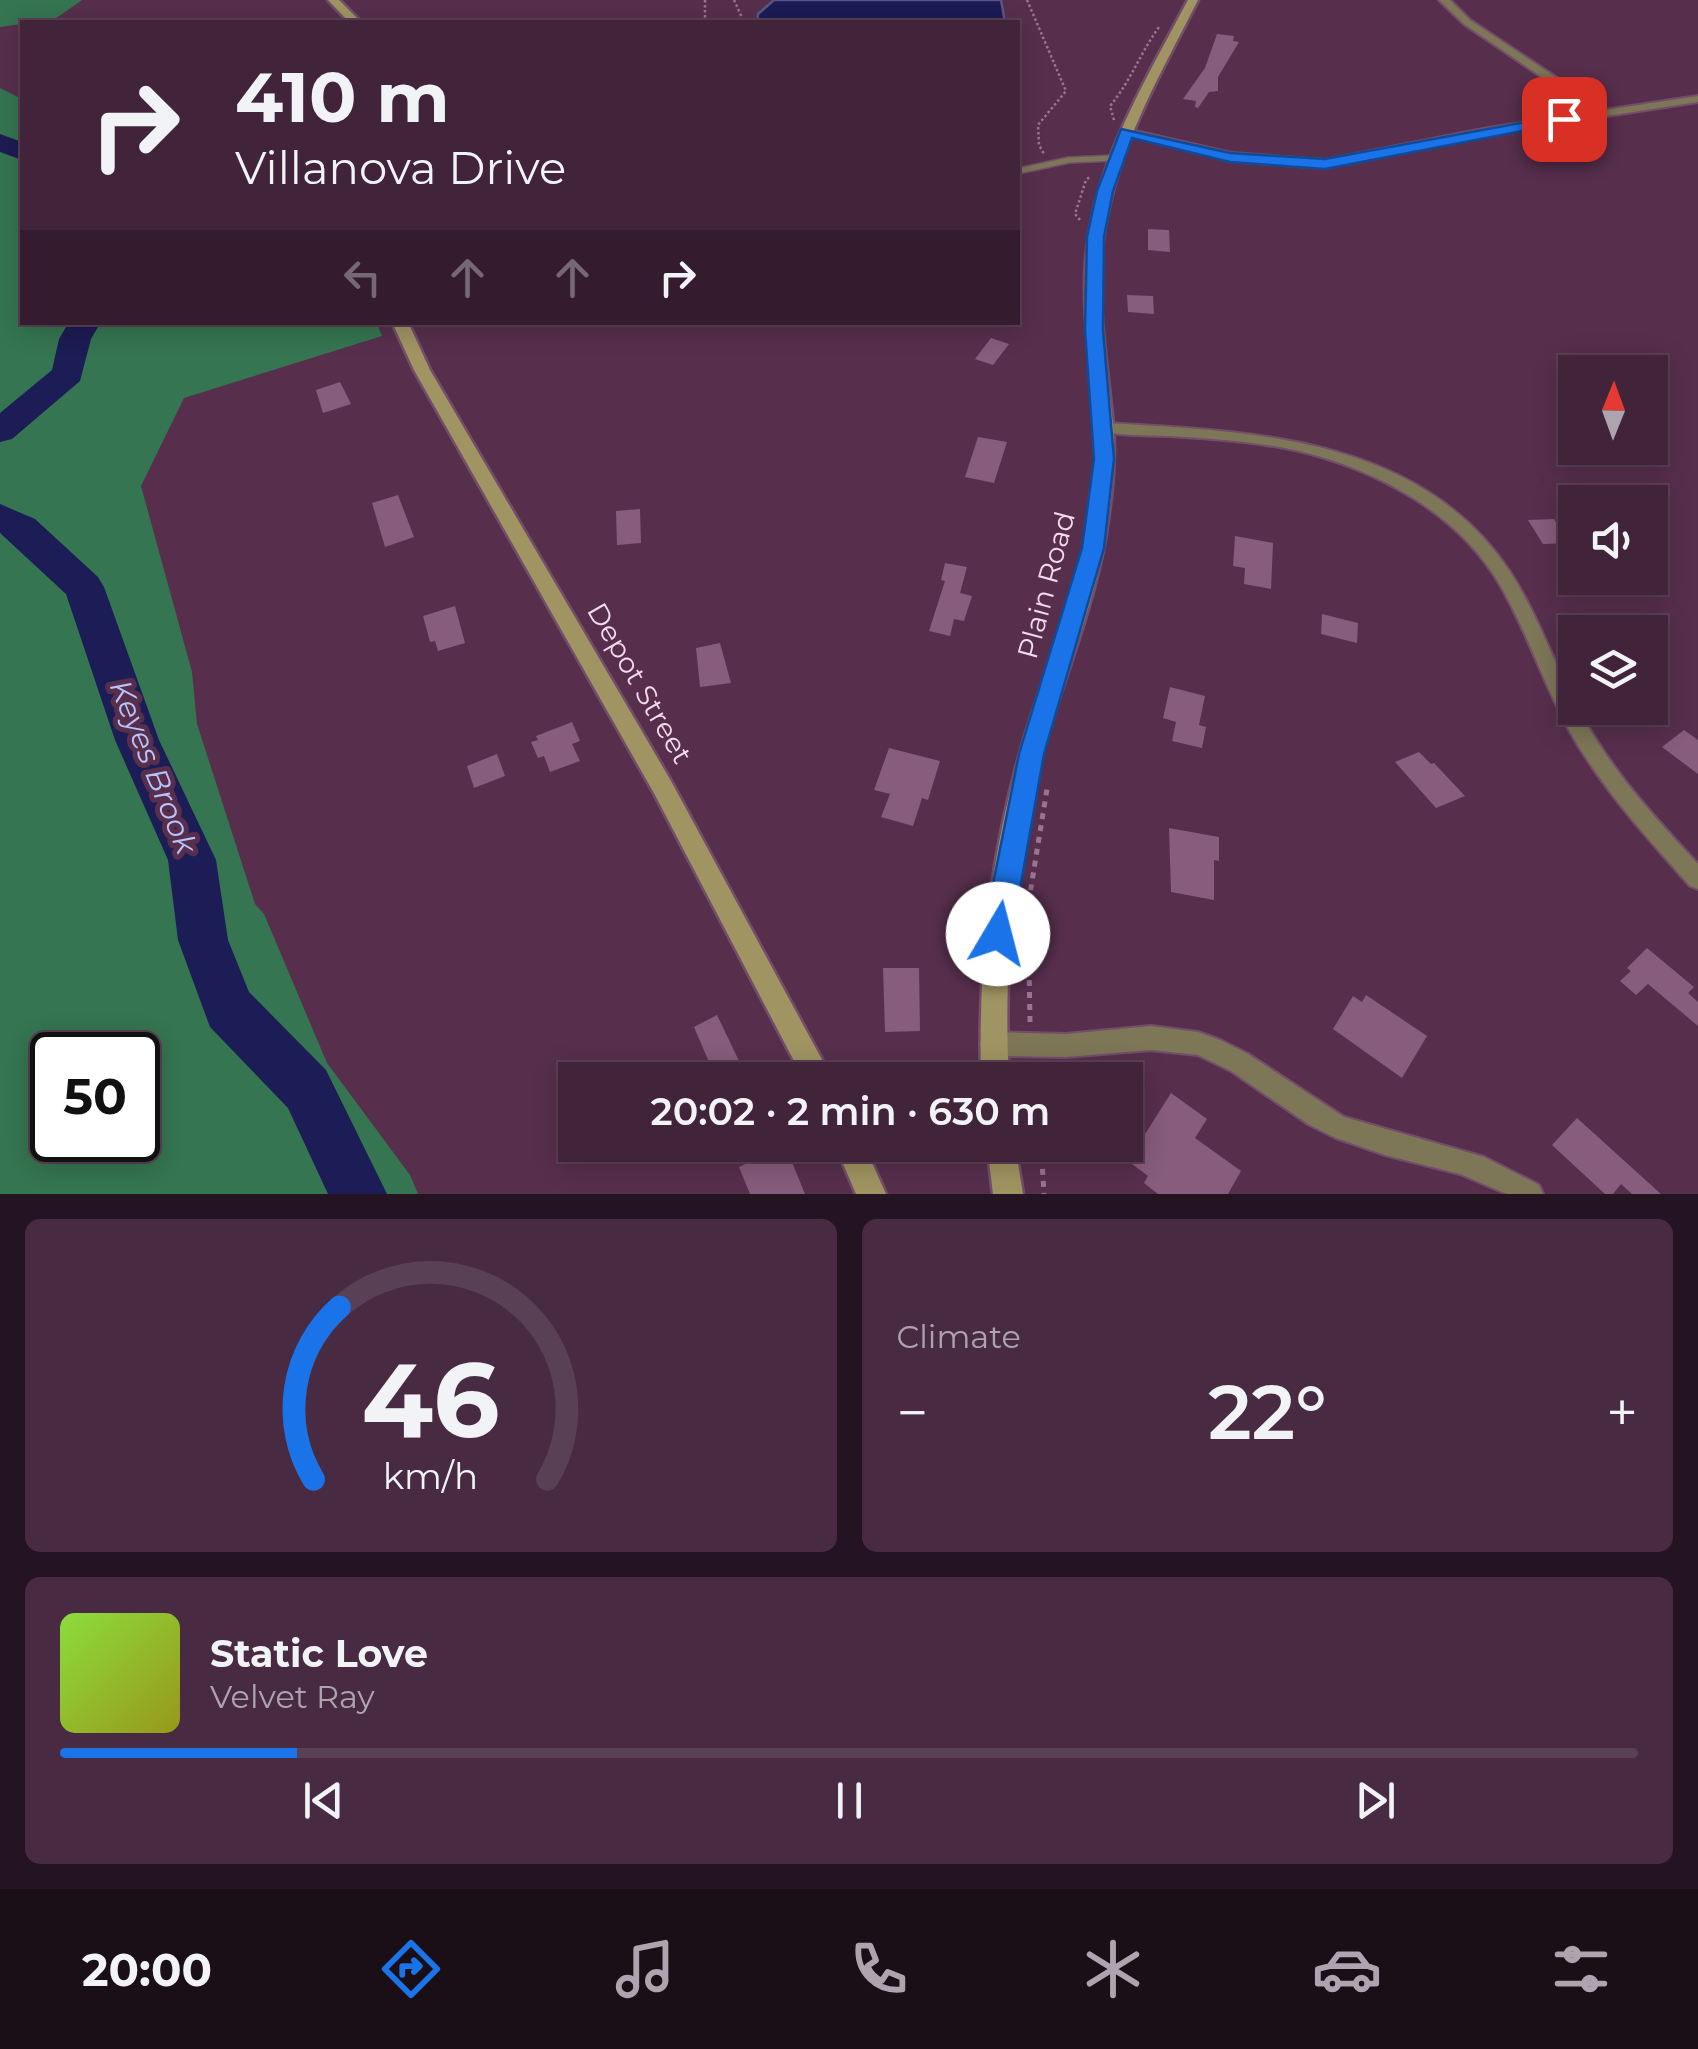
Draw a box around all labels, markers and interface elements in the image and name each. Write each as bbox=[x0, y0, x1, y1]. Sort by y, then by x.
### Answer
text: 410 m bbox=[235, 54, 450, 140]
icon: right bbox=[70, 60, 200, 190]
pin bbox=[1522, 77, 1607, 162]
icon: arrive bbox=[1537, 92, 1592, 147]
text: Villanova Drive bbox=[235, 140, 566, 195]
icon: left bbox=[335, 250, 390, 305]
icon: ahead bbox=[440, 250, 495, 305]
icon: ahead bbox=[545, 250, 600, 305]
icon: right bbox=[650, 250, 705, 305]
north arrow bbox=[1558, 355, 1668, 465]
map controls bbox=[1558, 355, 1668, 725]
button: sound bbox=[1558, 485, 1668, 595]
street label: Plain Road bbox=[1010, 508, 1082, 662]
street label: Depot Street bbox=[580, 597, 700, 769]
button: layers bbox=[1558, 615, 1668, 725]
water label: Keyes Brook bbox=[102, 674, 206, 860]
position arrow bbox=[946, 882, 1050, 986]
speed limit sign: 50 bbox=[30, 1032, 160, 1162]
text: 20:02 · 2 min · 630 m bbox=[651, 1088, 1050, 1135]
text: Climate bbox=[897, 1317, 1021, 1356]
text: 46 bbox=[362, 1336, 500, 1463]
text: 22° bbox=[1208, 1366, 1327, 1458]
text: − bbox=[897, 1379, 928, 1446]
text: + bbox=[1606, 1379, 1638, 1446]
text: km/h bbox=[383, 1454, 478, 1498]
text: Static Love bbox=[210, 1630, 428, 1677]
text: Velvet Ray bbox=[210, 1677, 375, 1716]
icon: previous bbox=[296, 1773, 351, 1828]
icon: pause bbox=[822, 1773, 877, 1828]
icon: next bbox=[1348, 1773, 1403, 1828]
icon: directions bbox=[376, 1934, 446, 2004]
icon: music bbox=[610, 1934, 680, 2004]
icon: phone bbox=[844, 1934, 914, 2004]
icon: climate bbox=[1078, 1934, 1148, 2004]
icon: car bbox=[1312, 1934, 1382, 2004]
icon: filters bbox=[1546, 1934, 1616, 2004]
text: 20:00 bbox=[82, 1942, 212, 1997]

